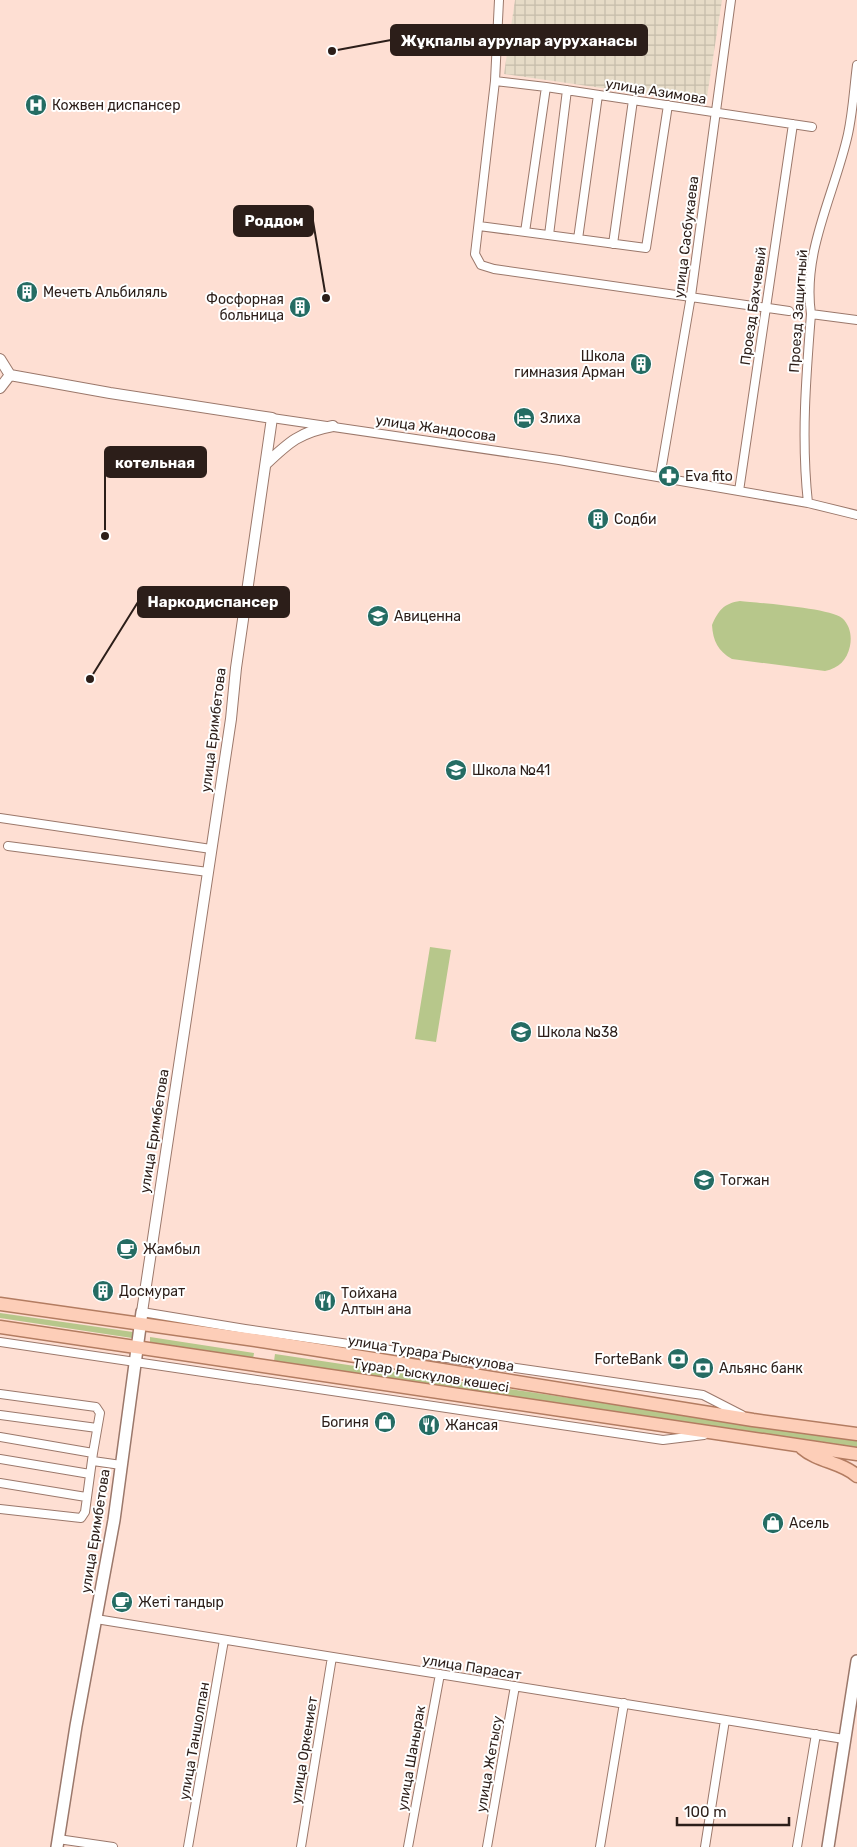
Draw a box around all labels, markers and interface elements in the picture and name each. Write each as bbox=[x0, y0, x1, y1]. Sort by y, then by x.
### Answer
callout: Жұқпалы аурулар ауруханасы bbox=[391, 25, 647, 55]
text: Жұқпалы аурулар ауруханасы bbox=[401, 32, 637, 50]
street label: улица Азимова bbox=[604, 75, 708, 108]
hospital icon: Кожвен диспансер bbox=[24, 93, 48, 117]
place label: Кожвен диспансер bbox=[52, 97, 181, 114]
street label: улица Сасбукаева bbox=[671, 175, 702, 299]
callout: Роддом bbox=[234, 206, 313, 236]
text: Роддом bbox=[244, 212, 304, 230]
street label: Проезд Бахчевый bbox=[737, 246, 770, 366]
street label: Проезд Защитный bbox=[786, 249, 811, 373]
building icon: Мечеть Альбиляль bbox=[15, 280, 39, 304]
place label: Мечеть Альбиляль bbox=[43, 284, 167, 301]
place label: Фосфорная больница bbox=[206, 291, 284, 324]
building icon: Фосфорная больница bbox=[288, 295, 312, 319]
place label: Школа гимназия Арман bbox=[514, 348, 625, 381]
building icon: Школа гимназия Арман bbox=[629, 352, 653, 376]
hotel icon: Злиха bbox=[512, 406, 536, 430]
place label: Злиха bbox=[540, 410, 581, 427]
street label: улица Жандосова bbox=[375, 412, 497, 445]
callout: котельная bbox=[105, 447, 206, 477]
text: котельная bbox=[115, 454, 195, 472]
pharmacy icon: Eva fito bbox=[657, 464, 681, 488]
place label: Eva fito bbox=[685, 468, 733, 485]
building icon: Содби bbox=[586, 507, 610, 531]
place label: Содби bbox=[614, 511, 656, 528]
callout: Наркодиспансер bbox=[138, 587, 289, 617]
text: Наркодиспансер bbox=[148, 593, 278, 611]
school or university icon: Авиценна bbox=[366, 604, 390, 628]
place label: Авиценна bbox=[394, 608, 461, 625]
street label: улица Еримбетова bbox=[197, 667, 230, 793]
school or university icon: Школа №41 bbox=[444, 758, 468, 782]
place label: Школа №41 bbox=[472, 762, 550, 779]
school or university icon: Школа №38 bbox=[509, 1020, 533, 1044]
place label: Школа №38 bbox=[537, 1024, 618, 1041]
street label: улица Еримбетова bbox=[136, 1068, 173, 1194]
school or university icon: Тогжан bbox=[692, 1168, 716, 1192]
place label: Тогжан bbox=[720, 1172, 770, 1189]
cafe icon: Жамбыл bbox=[115, 1237, 139, 1261]
place label: Жамбыл bbox=[143, 1241, 200, 1258]
building icon: Досмурат bbox=[91, 1279, 115, 1303]
place label: Досмурат bbox=[119, 1283, 185, 1300]
place label: Тойхана Алтын ана bbox=[341, 1285, 412, 1318]
restaurant icon: Тойхана Алтын ана bbox=[313, 1289, 337, 1313]
street label: улица Турара Рыскулова bbox=[347, 1332, 515, 1375]
bank icon: ForteBank bbox=[666, 1347, 690, 1371]
place label: ForteBank bbox=[595, 1351, 663, 1368]
street label: Тұрар Рыскұлов көшесі bbox=[352, 1355, 510, 1396]
bank icon: Альянс банк bbox=[691, 1356, 715, 1380]
place label: Альянс банк bbox=[719, 1360, 803, 1377]
shop icon: Богиня bbox=[373, 1410, 397, 1434]
restaurant icon: Жансая bbox=[417, 1413, 441, 1437]
place label: Богиня bbox=[321, 1414, 369, 1431]
place label: Жансая bbox=[445, 1417, 498, 1434]
street label: улица Еримбетова bbox=[77, 1468, 114, 1594]
shop icon: Асель bbox=[761, 1511, 785, 1535]
place label: Асель bbox=[789, 1515, 829, 1532]
cafe icon: Жеті тандыр bbox=[110, 1590, 134, 1614]
place label: Жеті тандыр bbox=[138, 1594, 224, 1611]
street label: улица Парасат bbox=[421, 1651, 523, 1684]
street label: улица Таншолпан bbox=[176, 1681, 213, 1801]
street label: улица Оркениет bbox=[288, 1695, 321, 1805]
street label: улица Шанырак bbox=[394, 1704, 429, 1812]
street label: улица Жетысу bbox=[473, 1714, 506, 1814]
scale bar bbox=[677, 1794, 790, 1826]
text: 100 m bbox=[684, 1803, 726, 1821]

